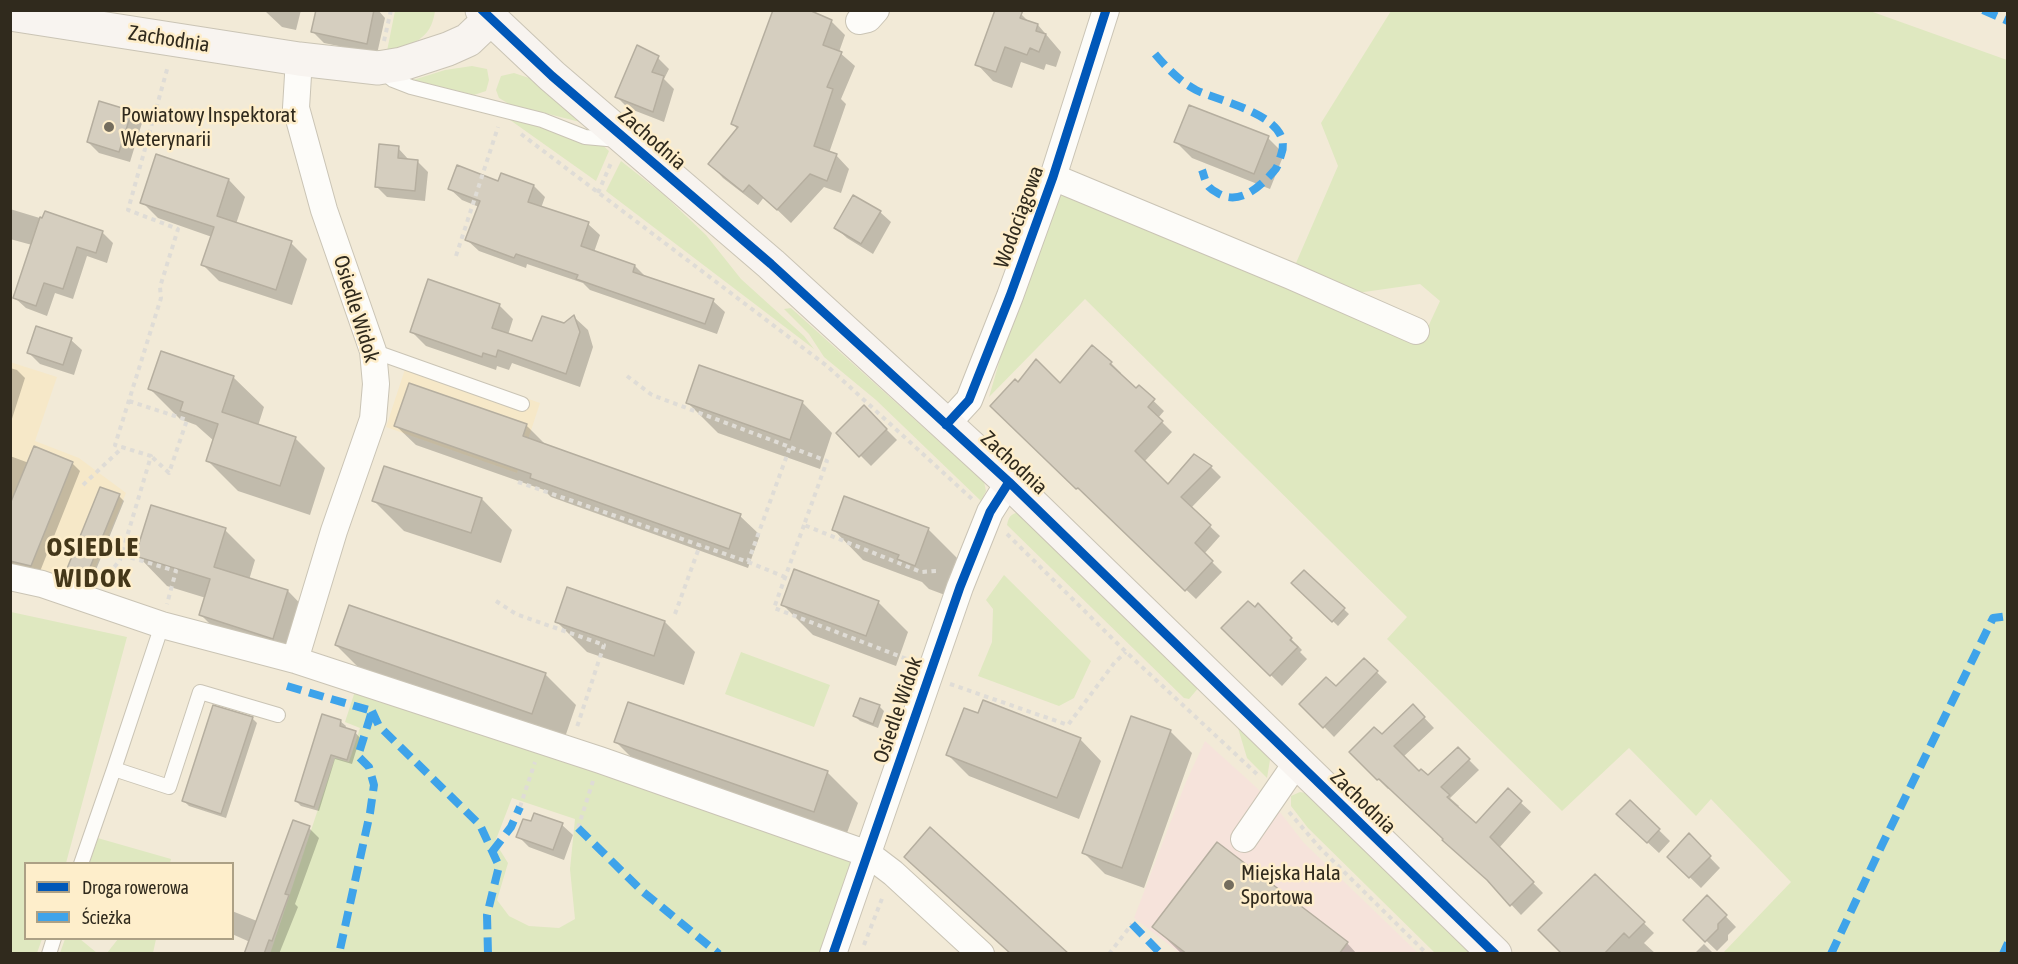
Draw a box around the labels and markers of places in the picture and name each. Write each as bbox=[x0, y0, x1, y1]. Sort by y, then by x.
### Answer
place label: Powiatowy Inspektorat Weterynarii bbox=[121, 102, 296, 152]
marker: Powiatowy Inspektorat Weterynarii bbox=[102, 120, 116, 134]
place label: Miejska Hala Sportowa bbox=[1241, 860, 1341, 910]
marker: Miejska Hala Sportowa bbox=[1222, 878, 1236, 892]

